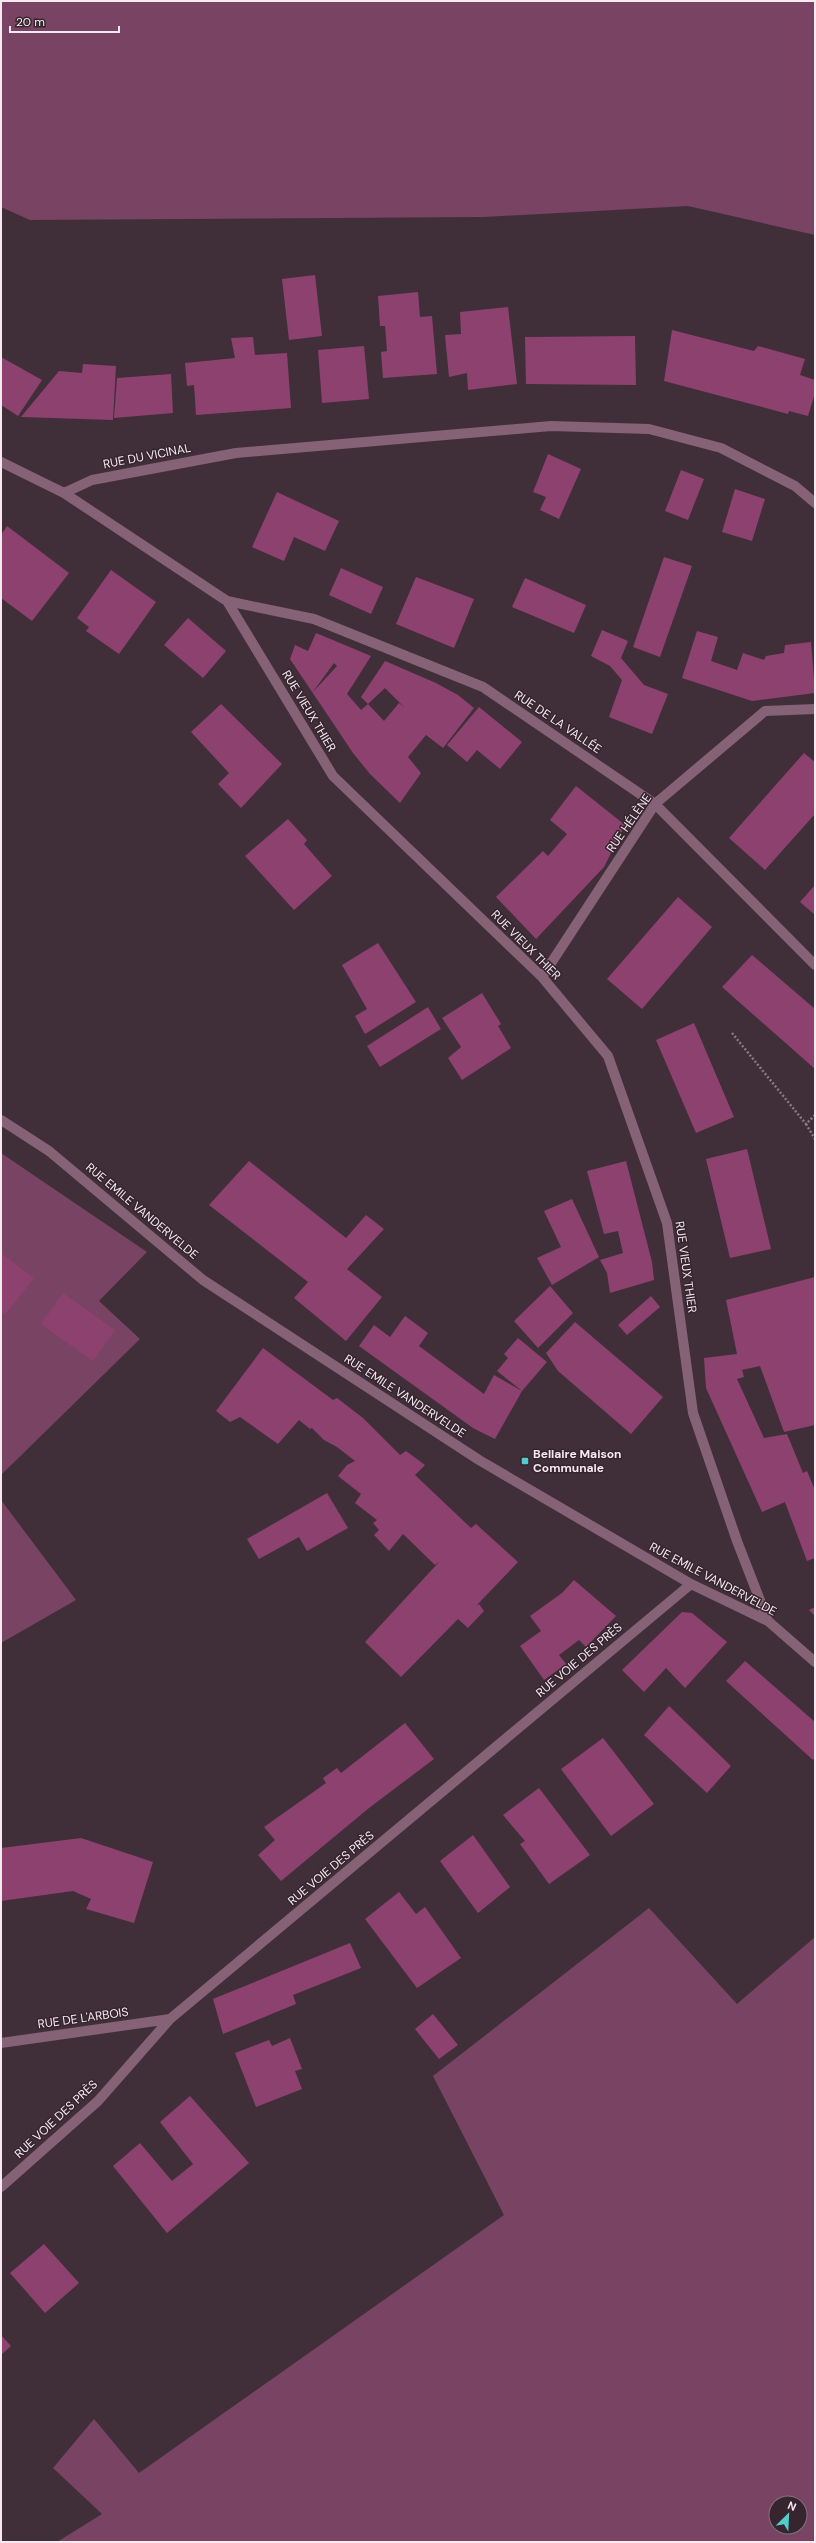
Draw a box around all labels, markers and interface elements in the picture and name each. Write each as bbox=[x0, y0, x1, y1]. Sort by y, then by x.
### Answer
scale bar bbox=[10, 8, 119, 34]
text: 20 m bbox=[16, 14, 45, 30]
street label: RUE DU VICINAL bbox=[102, 440, 192, 472]
street label: RUE VIEUX THIER bbox=[278, 667, 340, 755]
street label: RUE DE LA VALLÉE bbox=[511, 687, 605, 757]
street label: RUE HÉLÈNE bbox=[603, 790, 655, 855]
street label: RUE VIEUX THIER bbox=[488, 907, 564, 983]
street label: RUE EMILE VANDERVELDE bbox=[82, 1159, 202, 1263]
street label: RUE VIEUX THIER bbox=[672, 1220, 700, 1314]
street label: RUE EMILE VANDERVELDE bbox=[341, 1351, 469, 1442]
place label: Bellaire Maison Communale bbox=[533, 1446, 622, 1476]
marker: Bellaire Maison Communale bbox=[520, 1456, 530, 1466]
street label: RUE EMILE VANDERVELDE bbox=[647, 1539, 780, 1620]
street label: RUE VOIE DES PRÈS bbox=[533, 1619, 625, 1701]
street label: RUE VOIE DES PRÈS bbox=[285, 1827, 377, 1909]
street label: RUE DE L'ARBOIS bbox=[37, 2004, 129, 2032]
street label: RUE VOIE DES PRÈS bbox=[11, 2076, 101, 2162]
north arrow bbox=[768, 2495, 808, 2535]
text: N bbox=[786, 2498, 799, 2514]

